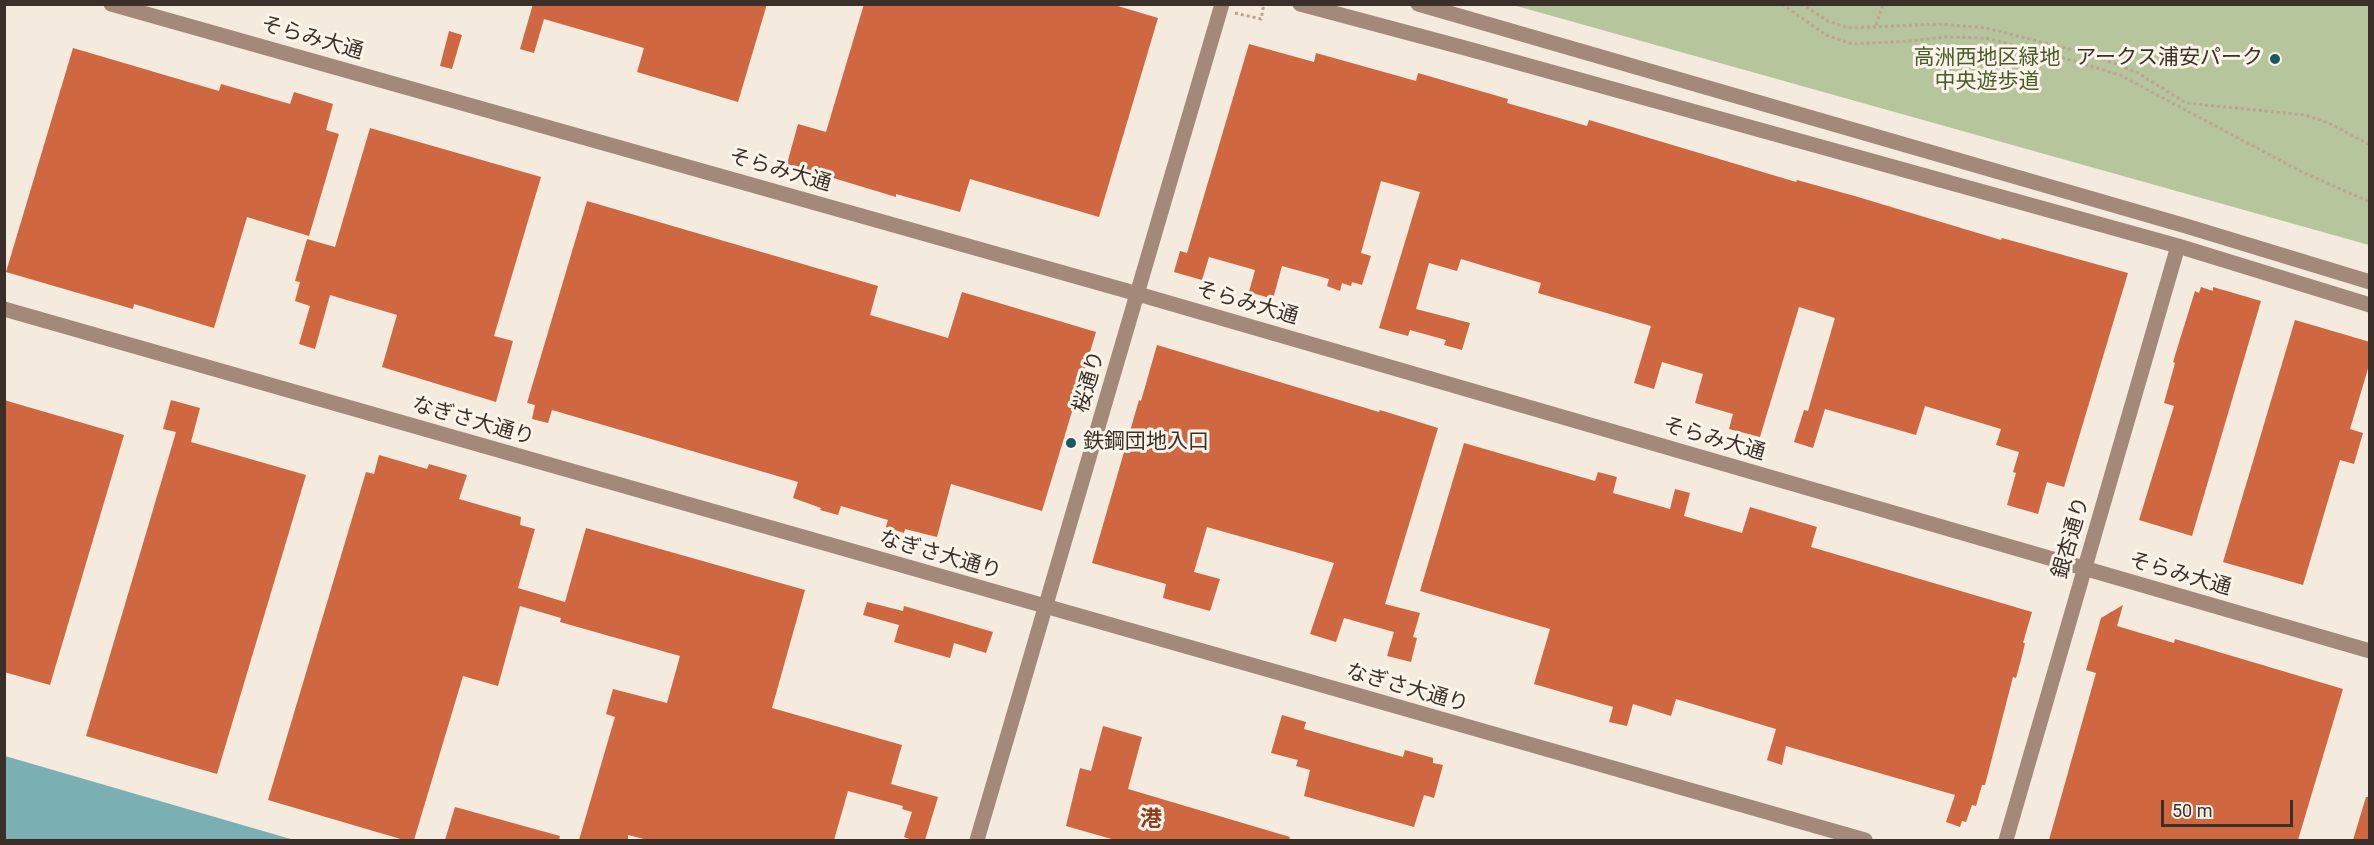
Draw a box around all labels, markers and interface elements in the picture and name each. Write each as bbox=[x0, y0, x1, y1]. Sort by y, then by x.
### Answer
street label: そらみ大通 bbox=[258, 12, 366, 66]
park label: 高洲西地区緑地 中央遊歩道 bbox=[1914, 46, 2060, 96]
place label: アークス浦安パーク bbox=[2075, 46, 2263, 72]
marker: アークス浦安パーク bbox=[2268, 52, 2282, 66]
street label: そらみ大通 bbox=[726, 144, 834, 198]
street label: そらみ大通 bbox=[1193, 277, 1301, 331]
street label: 桜通り bbox=[1069, 348, 1111, 416]
street label: なぎさ大通り bbox=[409, 393, 537, 451]
street label: そらみ大通 bbox=[1660, 413, 1768, 467]
place label: 鉄鋼団地入口 bbox=[1083, 430, 1209, 456]
marker: 鉄鋼団地入口 bbox=[1064, 436, 1078, 450]
street label: 銀杏通り bbox=[2048, 494, 2096, 582]
street label: なぎさ大通り bbox=[876, 527, 1004, 585]
street label: そらみ大通 bbox=[2126, 548, 2234, 602]
street label: なぎさ大通り bbox=[1343, 660, 1471, 718]
scale bar bbox=[2164, 788, 2296, 826]
text: 50 m bbox=[2172, 800, 2212, 821]
district label: 港 bbox=[1140, 807, 1162, 833]

